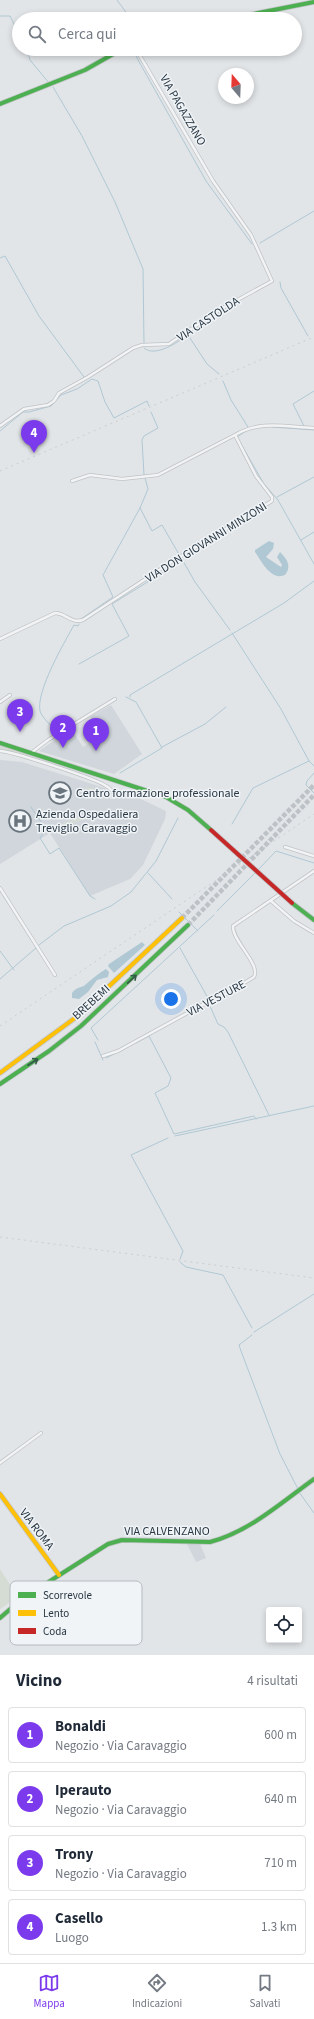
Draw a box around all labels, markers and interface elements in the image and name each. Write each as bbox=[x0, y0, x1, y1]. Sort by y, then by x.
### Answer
search box bbox=[12, 12, 302, 56]
icon: search bbox=[26, 23, 48, 45]
text: Cerca qui bbox=[58, 24, 117, 45]
north arrow bbox=[218, 68, 254, 104]
street label: VIA PAGAZZANO bbox=[155, 72, 210, 149]
street label: VIA CASTOLDA bbox=[174, 293, 243, 346]
pin: 4 bbox=[21, 420, 47, 453]
street label: VIA DON GIOVANNI MINZONI bbox=[142, 498, 270, 587]
pin: 3 bbox=[7, 699, 33, 732]
pin: 2 bbox=[50, 715, 76, 748]
pin: 1 bbox=[83, 718, 109, 751]
school or university icon: Centro formazione professionale bbox=[47, 780, 73, 806]
place label: Centro formazione professionale bbox=[76, 785, 240, 802]
place label: Azienda Ospedaliera Treviglio Caravaggio bbox=[36, 806, 138, 837]
hospital icon: Azienda Ospedaliera Treviglio Caravaggio bbox=[7, 808, 33, 834]
one-way arrow bbox=[127, 974, 137, 984]
street label: VIA VESTURE bbox=[184, 976, 249, 1021]
street label: BREBEMI bbox=[69, 981, 114, 1024]
your location bbox=[161, 989, 181, 1009]
one-way arrow bbox=[27, 1058, 38, 1066]
street label: VIA ROMA bbox=[15, 1505, 58, 1554]
street label: VIA CALVENZANO bbox=[124, 1523, 210, 1540]
legend bbox=[10, 1581, 142, 1645]
text: Scorrevole bbox=[43, 1588, 93, 1603]
text: Lento bbox=[43, 1606, 69, 1621]
map controls bbox=[266, 1607, 302, 1643]
button: locate bbox=[266, 1607, 302, 1643]
text: Coda bbox=[43, 1624, 67, 1639]
text: Vicino bbox=[16, 1669, 62, 1693]
text: 4 risultati bbox=[247, 1672, 298, 1690]
text: Bonaldi bbox=[55, 1716, 106, 1737]
text: 1 bbox=[27, 1726, 33, 1744]
text: 600 m bbox=[264, 1726, 297, 1744]
text: Negozio · Via Caravaggio bbox=[55, 1737, 187, 1755]
text: Iperauto bbox=[55, 1780, 112, 1801]
text: 2 bbox=[27, 1790, 33, 1808]
text: 640 m bbox=[264, 1790, 297, 1808]
text: Negozio · Via Caravaggio bbox=[55, 1801, 187, 1819]
text: Trony bbox=[55, 1844, 93, 1865]
text: 3 bbox=[27, 1854, 33, 1872]
text: 710 m bbox=[264, 1854, 297, 1872]
text: Negozio · Via Caravaggio bbox=[55, 1865, 187, 1883]
text: Casello bbox=[55, 1908, 103, 1929]
text: 4 bbox=[27, 1918, 33, 1936]
text: 1.3 km bbox=[261, 1918, 297, 1936]
text: Luogo bbox=[55, 1929, 89, 1947]
tab: Mappa bbox=[34, 1972, 65, 2011]
tab: Indicazioni bbox=[132, 1972, 182, 2011]
tab: Salvati bbox=[249, 1972, 280, 2011]

